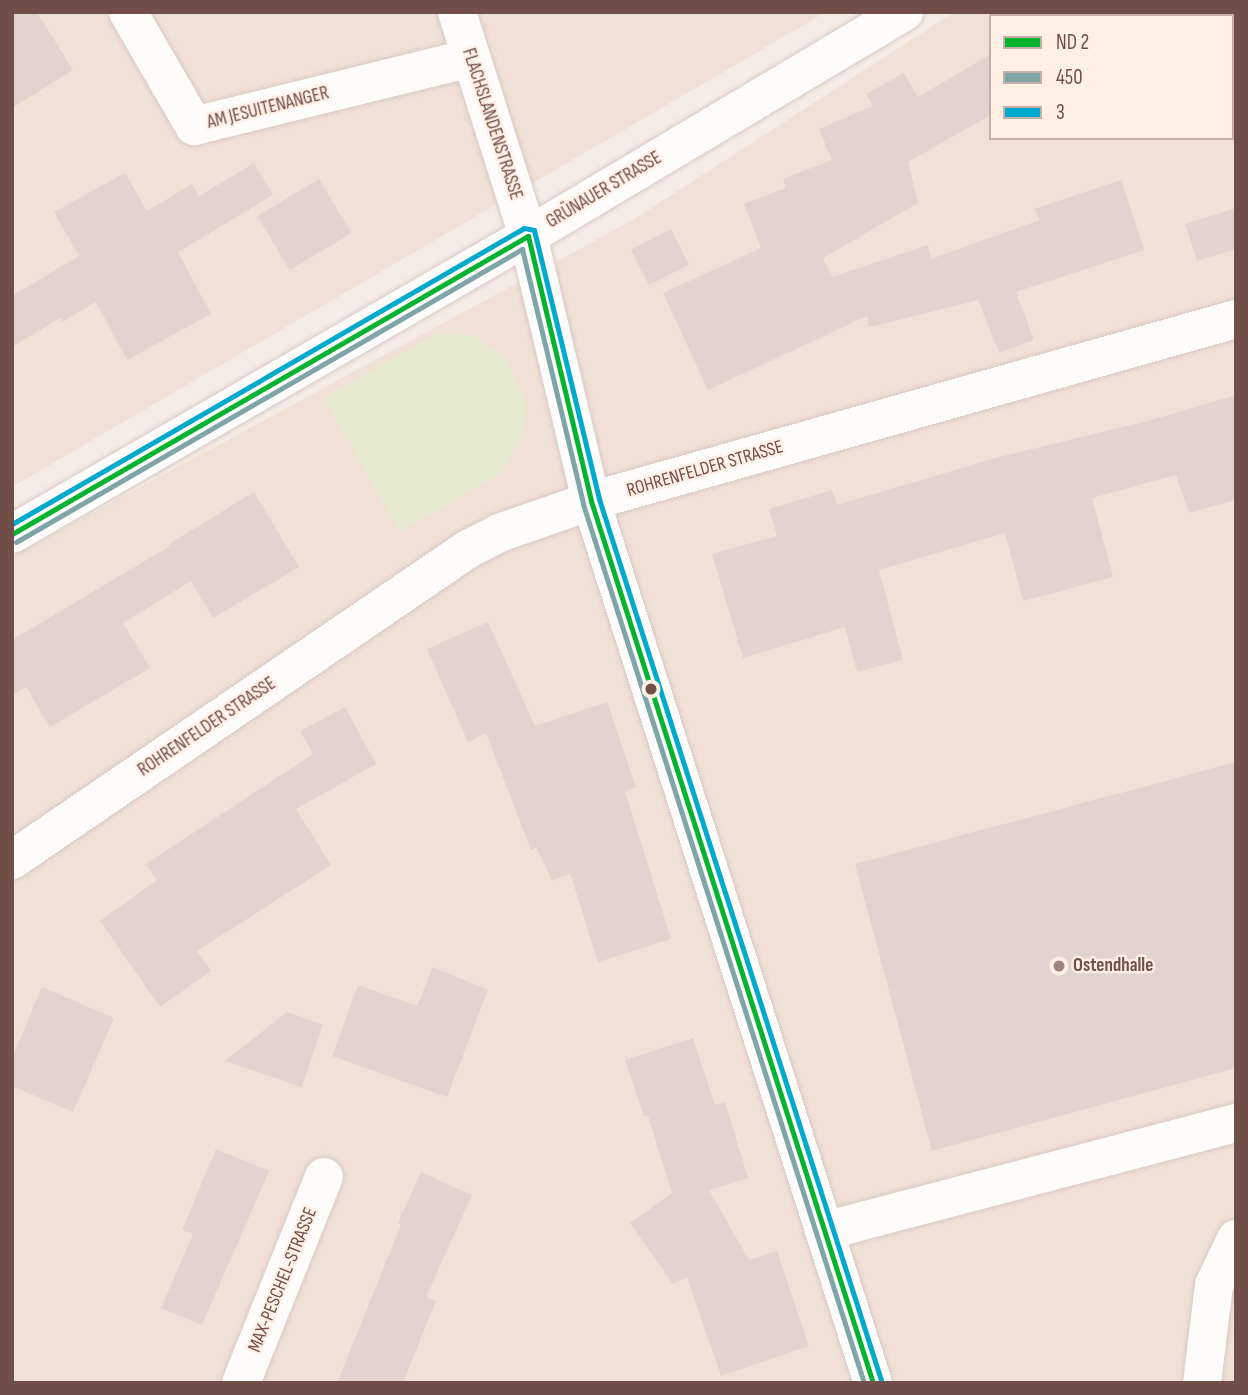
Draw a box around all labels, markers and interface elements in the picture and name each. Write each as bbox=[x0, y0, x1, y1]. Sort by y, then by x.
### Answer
legend bbox=[989, 14, 1234, 140]
text: ND 2 bbox=[1056, 30, 1089, 55]
street label: FLACHSLANDENSTRASSE bbox=[457, 45, 527, 203]
text: 450 bbox=[1056, 65, 1083, 90]
street label: AM JESUITENANGER bbox=[205, 82, 331, 134]
text: 3 bbox=[1056, 100, 1065, 125]
street label: GRÜNAUER STRASSE bbox=[542, 147, 666, 233]
street label: ROHRENFELDER STRASSE bbox=[624, 436, 786, 502]
street label: ROHRENFELDER STRASSE bbox=[134, 672, 280, 782]
unlabelled marker bbox=[644, 682, 658, 696]
place label: Ostendhalle bbox=[1073, 955, 1153, 977]
marker: Ostendhalle bbox=[1051, 958, 1067, 974]
street label: MAX-PESCHEL-STRASSE bbox=[244, 1204, 322, 1356]

